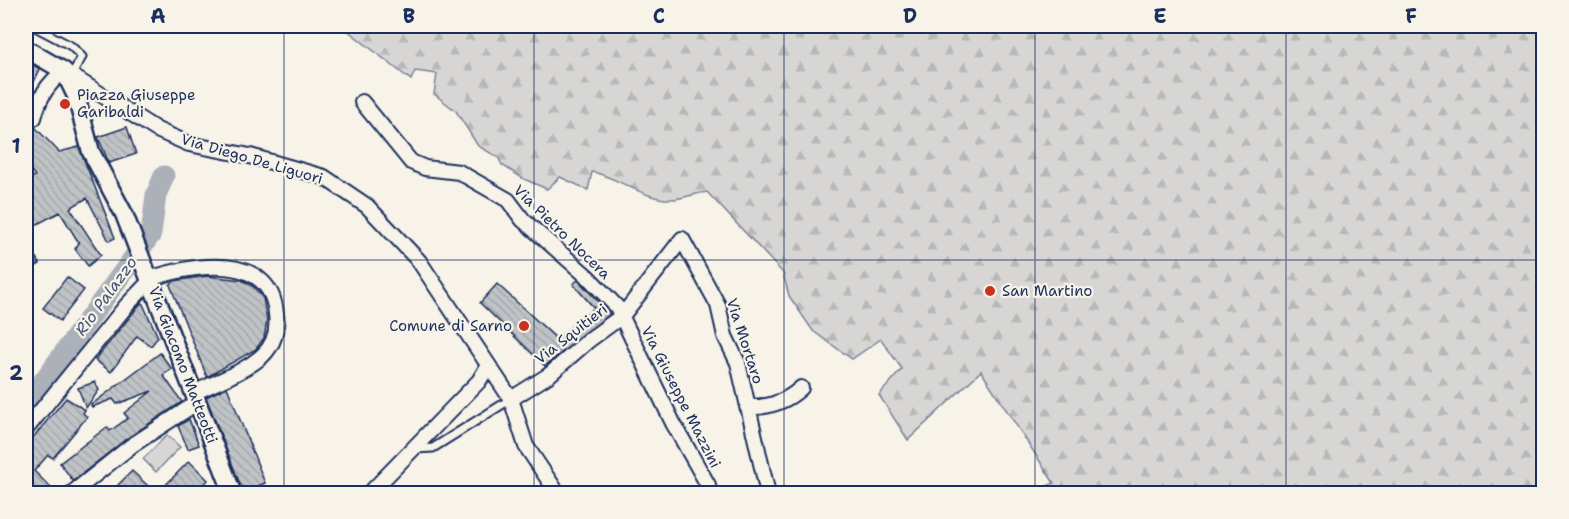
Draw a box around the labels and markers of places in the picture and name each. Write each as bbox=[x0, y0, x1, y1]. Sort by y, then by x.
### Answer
place label: Piazza Giuseppe Garibaldi bbox=[77, 85, 195, 122]
marker: Piazza Giuseppe Garibaldi bbox=[58, 97, 72, 111]
place label: San Martino bbox=[1002, 281, 1092, 301]
marker: San Martino bbox=[983, 284, 997, 298]
place label: Comune di Sarno bbox=[389, 316, 512, 336]
marker: Comune di Sarno bbox=[517, 319, 531, 333]

